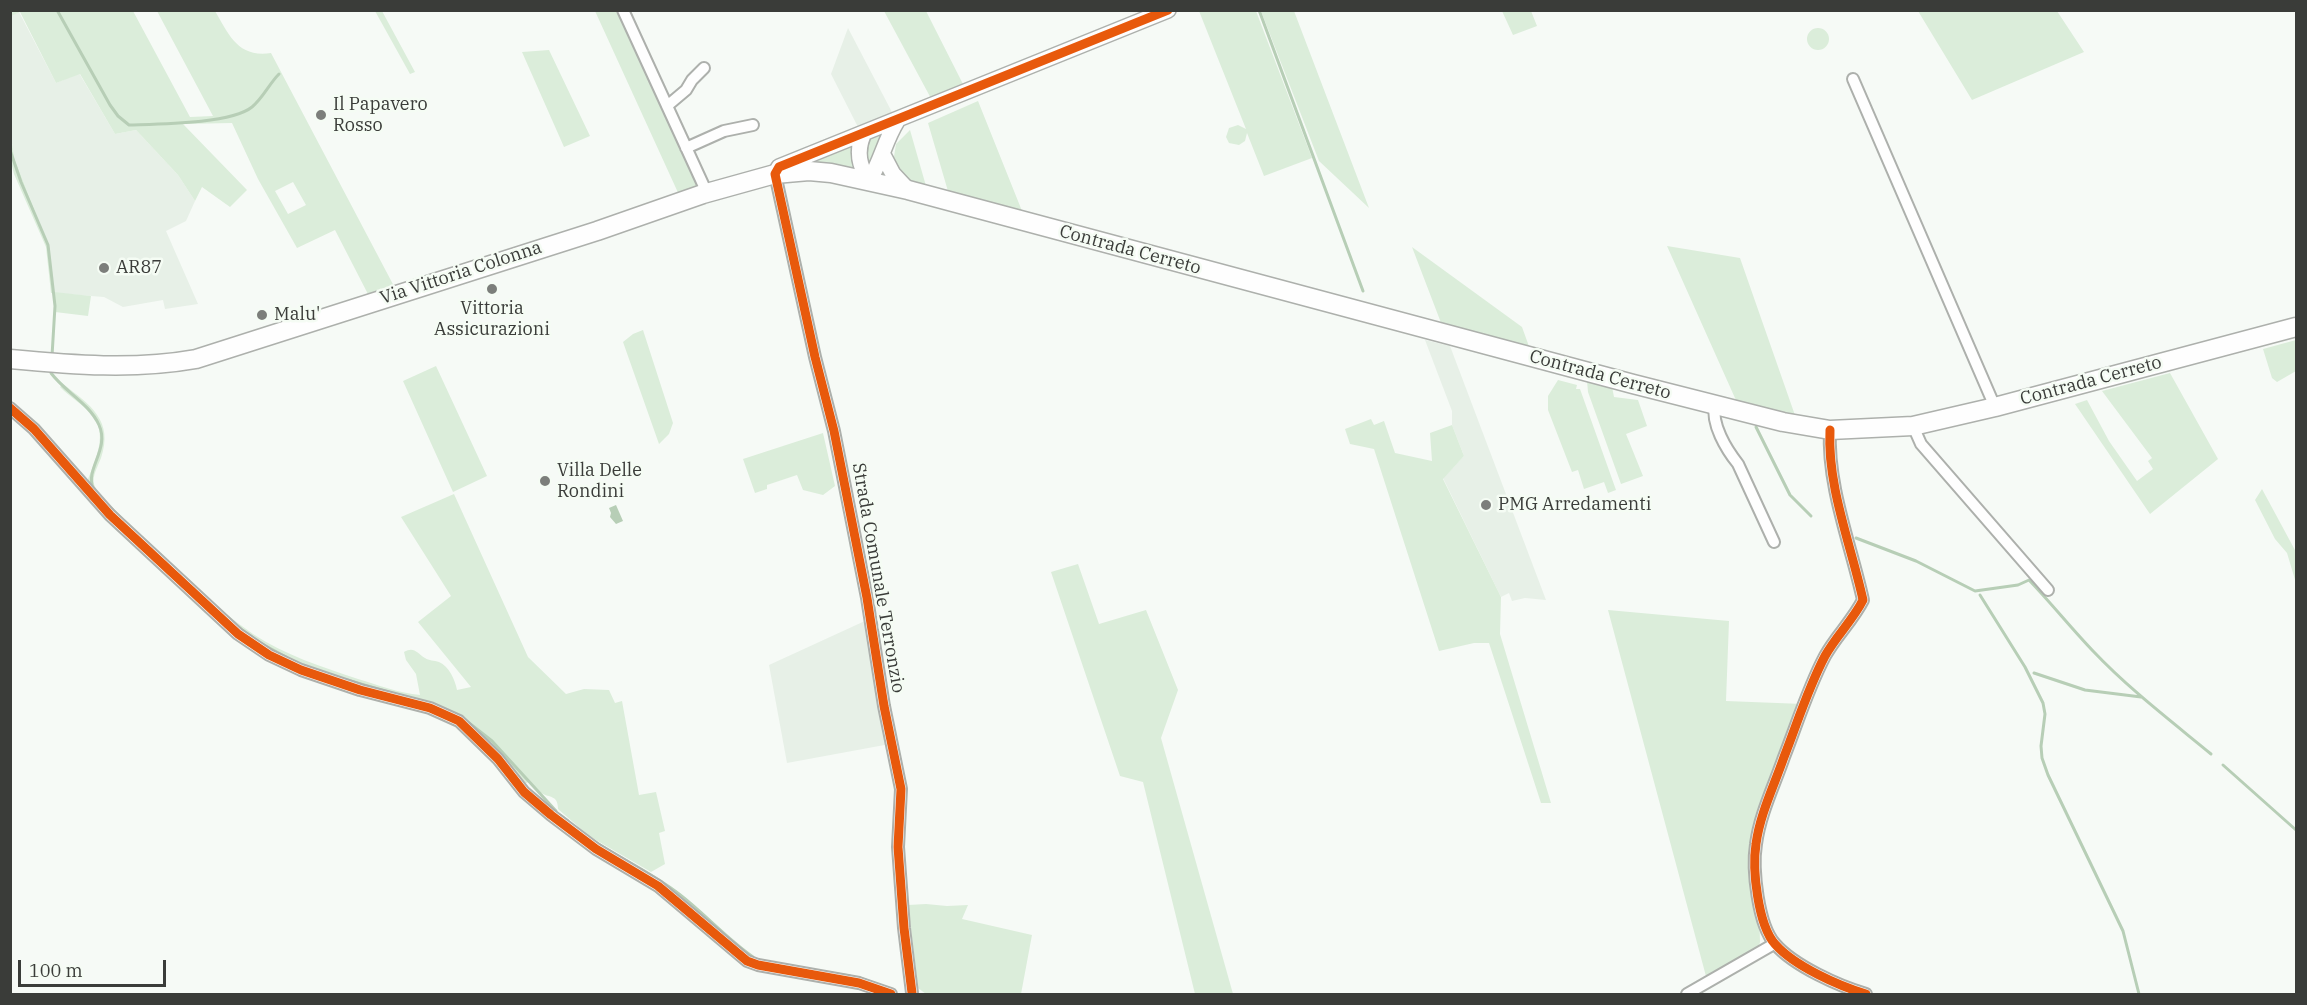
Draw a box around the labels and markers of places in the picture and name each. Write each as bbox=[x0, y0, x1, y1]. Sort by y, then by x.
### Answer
place label: Il Papavero Rosso bbox=[333, 94, 428, 136]
marker: Il Papavero Rosso bbox=[314, 108, 328, 122]
place label: AR87 bbox=[116, 257, 162, 279]
marker: AR87 bbox=[97, 261, 111, 275]
marker: Vittoria Assicurazioni bbox=[485, 282, 499, 296]
place label: Vittoria Assicurazioni bbox=[434, 298, 550, 340]
place label: Malu' bbox=[274, 304, 320, 326]
marker: Malu' bbox=[255, 308, 269, 322]
place label: Villa Delle Rondini bbox=[557, 460, 642, 502]
marker: Villa Delle Rondini bbox=[538, 474, 552, 488]
place label: PMG Arredamenti bbox=[1498, 494, 1651, 516]
marker: PMG Arredamenti bbox=[1479, 498, 1493, 512]

